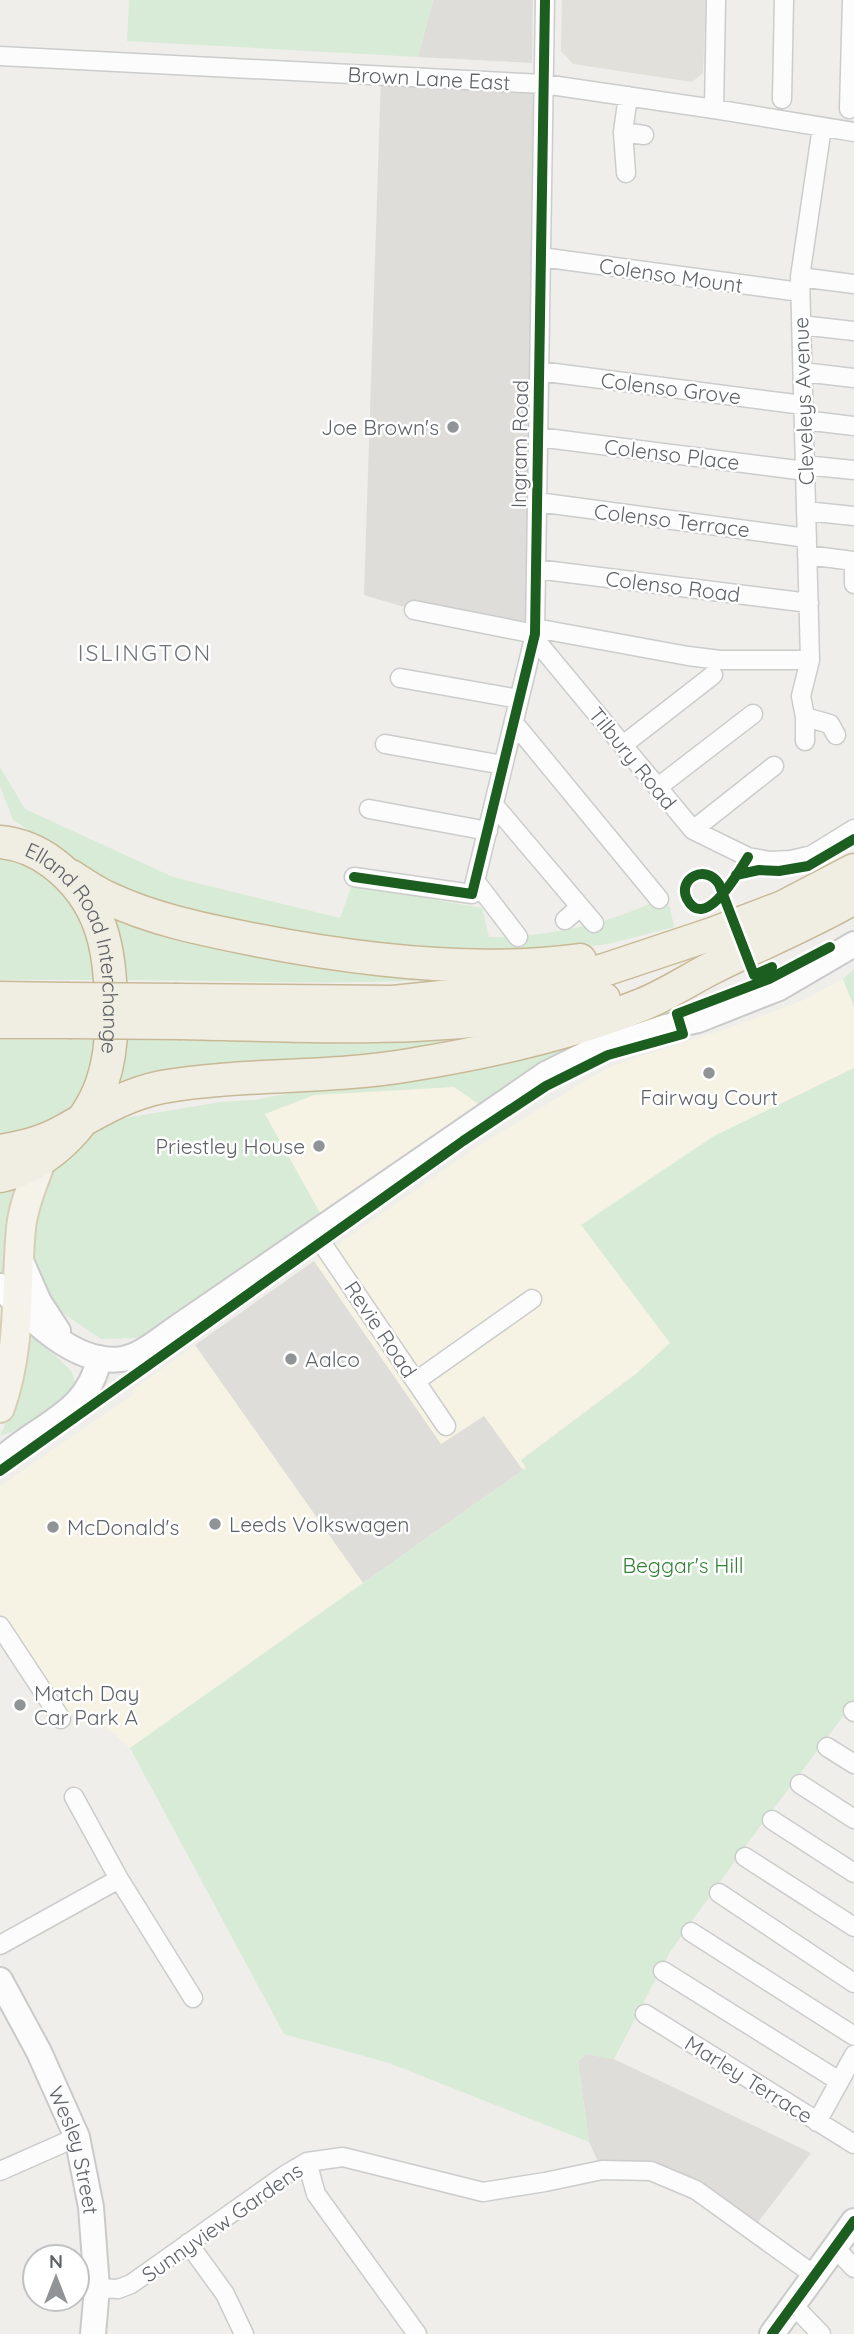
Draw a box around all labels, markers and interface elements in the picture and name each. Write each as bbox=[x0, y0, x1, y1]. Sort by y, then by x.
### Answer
street label: Brown Lane East bbox=[347, 61, 511, 95]
street label: Colenso Mount bbox=[598, 252, 744, 298]
street label: Cleveleys Avenue bbox=[787, 316, 819, 486]
street label: Colenso Grove bbox=[599, 367, 743, 409]
street label: Ingram Road bbox=[505, 380, 533, 508]
place label: Joe Brown's bbox=[321, 414, 439, 440]
marker: Joe Brown's bbox=[445, 419, 461, 435]
street label: Colenso Place bbox=[603, 433, 741, 475]
street label: Colenso Terrace bbox=[593, 498, 751, 542]
street label: Colenso Road bbox=[604, 565, 742, 607]
district label: ISLINGTON bbox=[78, 638, 212, 667]
street label: Tilbury Road bbox=[584, 701, 682, 815]
street label: Elland Road Interchange bbox=[21, 836, 124, 1055]
marker: Fairway Court bbox=[701, 1065, 717, 1081]
place label: Fairway Court bbox=[640, 1084, 778, 1110]
place label: Priestley House bbox=[156, 1133, 305, 1159]
marker: Priestley House bbox=[311, 1138, 327, 1154]
street label: Revie Road bbox=[339, 1276, 423, 1382]
place label: Aalco bbox=[305, 1346, 360, 1372]
marker: Aalco bbox=[283, 1351, 299, 1367]
place label: Leeds Volkswagen bbox=[229, 1511, 409, 1537]
place label: McDonald's bbox=[67, 1514, 179, 1540]
marker: Leeds Volkswagen bbox=[207, 1516, 223, 1532]
marker: McDonald's bbox=[45, 1519, 61, 1535]
park label: Beggar's Hill bbox=[622, 1552, 744, 1578]
place label: Match Day Car Park A bbox=[34, 1680, 139, 1730]
marker: Match Day Car Park A bbox=[12, 1697, 28, 1713]
street label: Marley Terrace bbox=[680, 2029, 818, 2129]
street label: Wesley Street bbox=[43, 2082, 104, 2215]
street label: Sunnyview Gardens bbox=[136, 2157, 308, 2287]
north arrow bbox=[21, 2243, 91, 2313]
text: N bbox=[49, 2249, 63, 2273]

